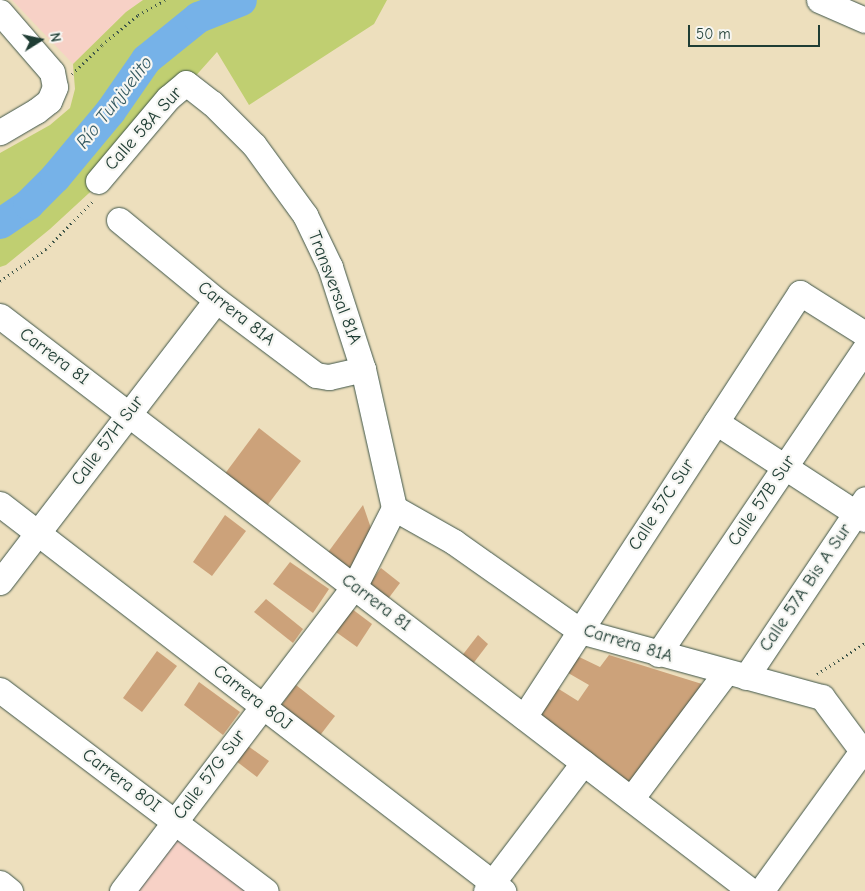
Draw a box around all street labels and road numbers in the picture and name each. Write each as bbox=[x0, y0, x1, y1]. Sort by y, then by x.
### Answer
street label: Calle 58A Sur bbox=[101, 83, 187, 175]
street label: Transversal 81A bbox=[302, 228, 366, 348]
street label: Carrera 81A bbox=[193, 277, 279, 351]
street label: Carrera 81 bbox=[15, 324, 93, 390]
street label: Calle 57H Sur bbox=[67, 392, 149, 490]
street label: Calle 57B Sur bbox=[724, 451, 800, 551]
street label: Calle 57C Sur bbox=[624, 455, 700, 555]
street label: Calle 57A Bis A Sur bbox=[755, 520, 857, 656]
street label: Carrera 81 bbox=[337, 570, 415, 636]
street label: Carrera 81A bbox=[581, 620, 675, 668]
street label: Carrera 80J bbox=[208, 661, 296, 735]
street label: Calle 57G Sur bbox=[169, 726, 251, 824]
street label: Carrera 80I bbox=[77, 744, 165, 818]

